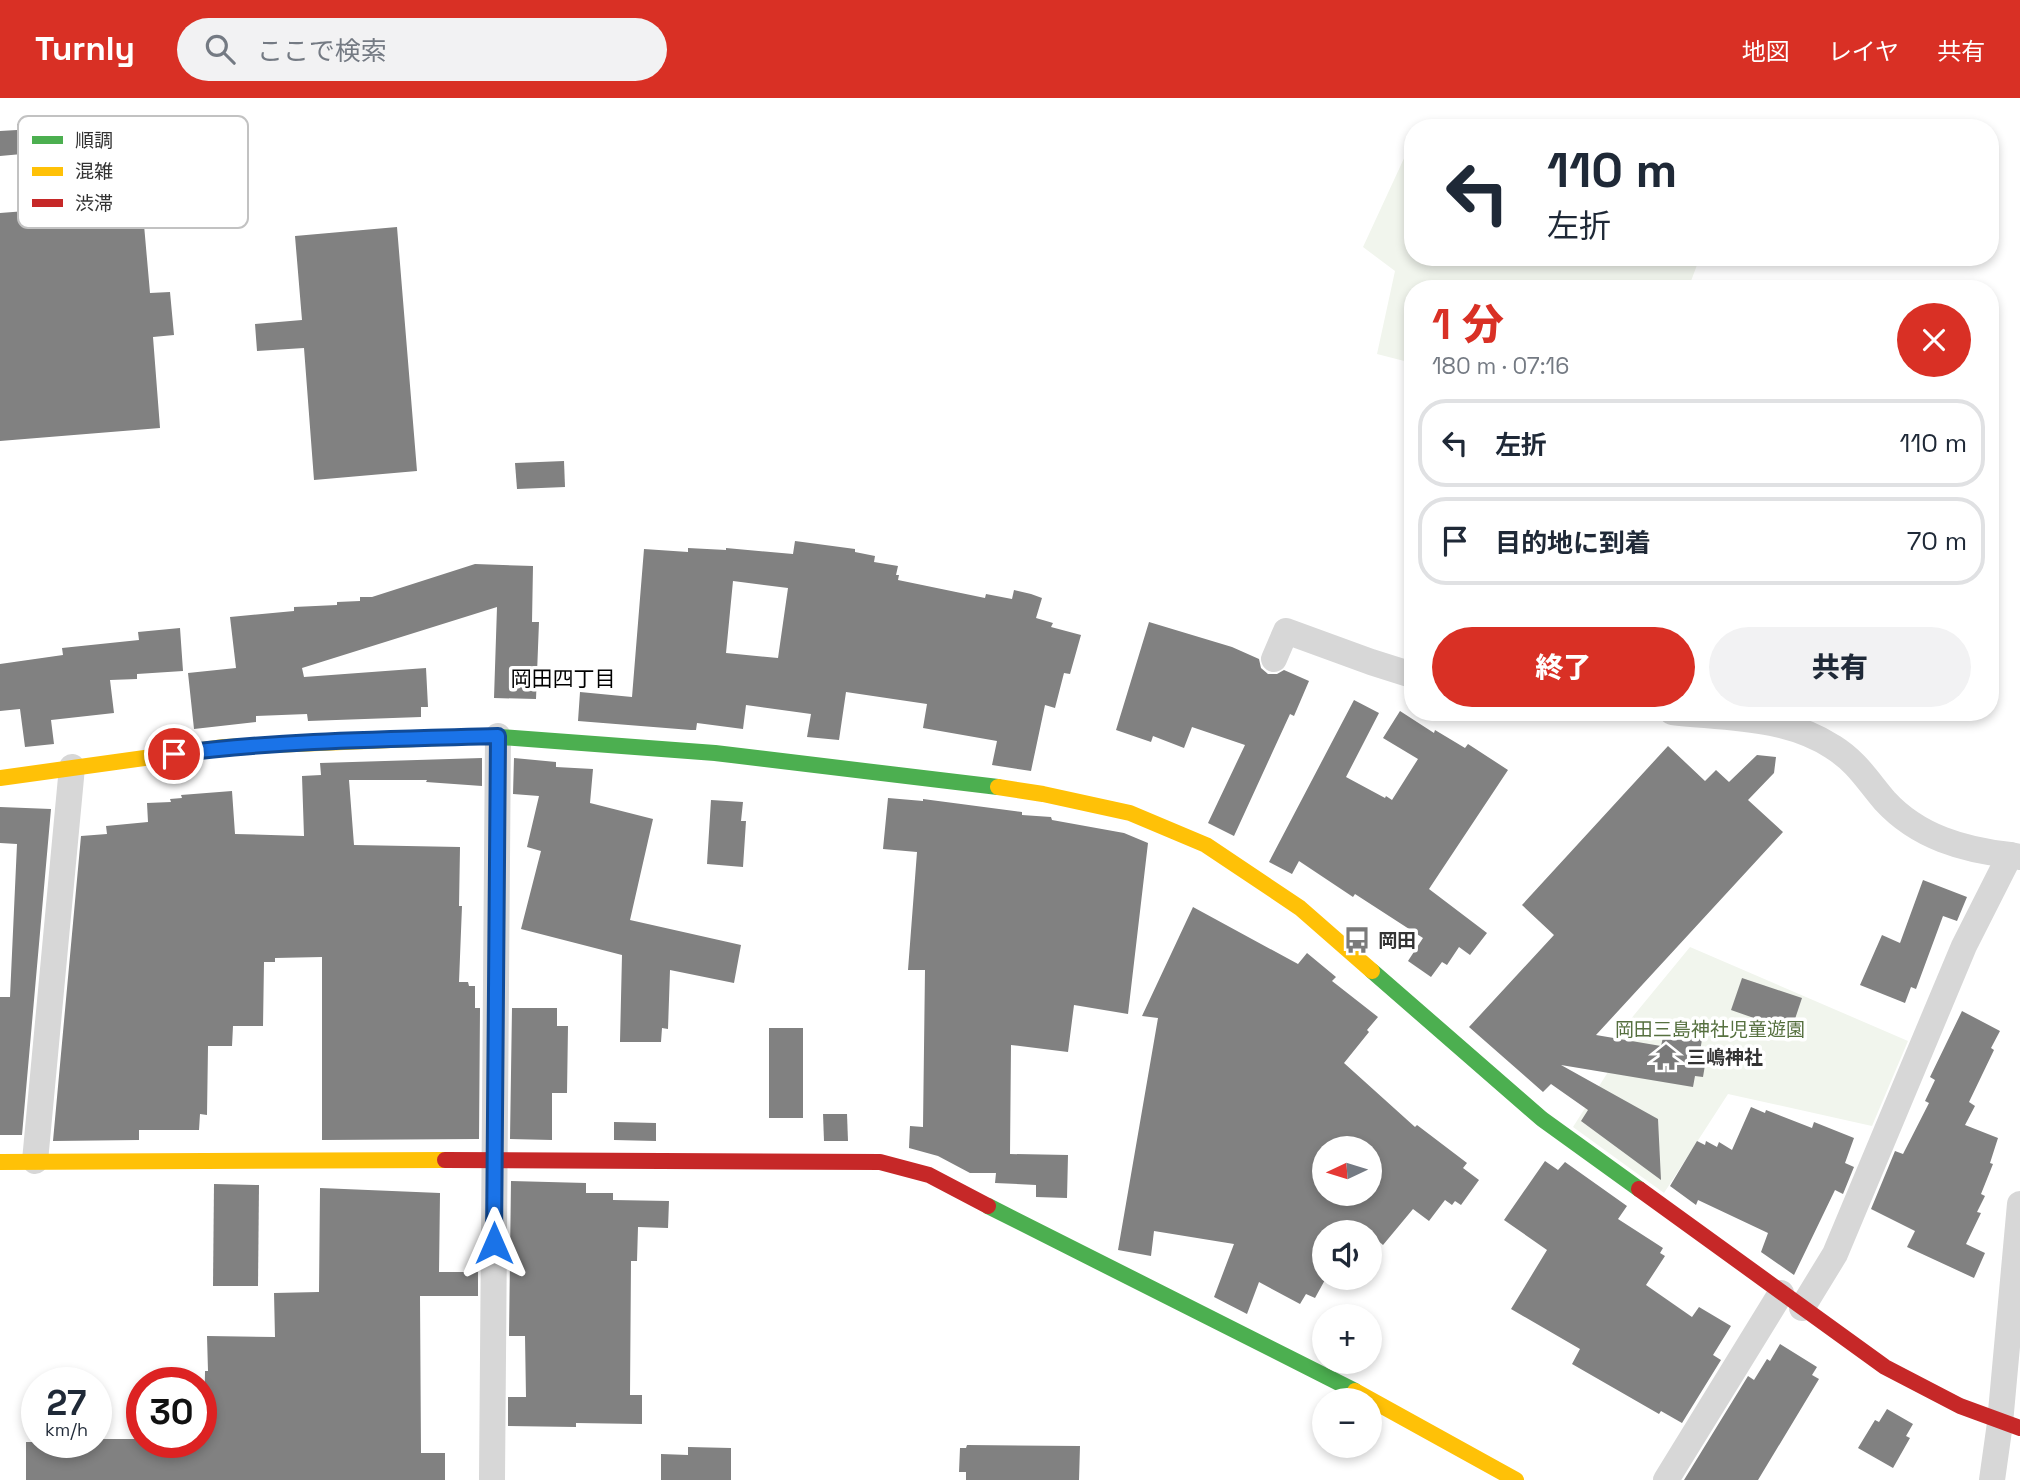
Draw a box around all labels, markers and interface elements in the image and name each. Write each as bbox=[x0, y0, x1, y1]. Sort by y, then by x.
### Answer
search box bbox=[177, 18, 667, 81]
text: Turnly bbox=[35, 28, 135, 70]
icon: search bbox=[201, 30, 239, 68]
text: ここで検索 bbox=[257, 34, 387, 68]
text: 地図 bbox=[1742, 36, 1790, 67]
text: レイヤ bbox=[1828, 36, 1899, 67]
text: 共有 bbox=[1937, 36, 1985, 67]
legend bbox=[18, 116, 248, 228]
text: 順調 bbox=[75, 128, 113, 153]
text: 110 m bbox=[1547, 139, 1677, 201]
icon: left bbox=[1432, 147, 1523, 238]
text: 混雑 bbox=[75, 159, 113, 184]
text: 渋滞 bbox=[75, 191, 113, 216]
text: 左折 bbox=[1547, 206, 1611, 246]
text: 1 分 bbox=[1432, 298, 1504, 351]
button: close bbox=[1897, 303, 1971, 377]
text: 180 m · 07:16 bbox=[1432, 351, 1569, 381]
icon: left bbox=[1436, 424, 1474, 462]
text: 110 m bbox=[1900, 426, 1967, 460]
text: 左折 bbox=[1495, 428, 1547, 462]
icon: arrive bbox=[1436, 522, 1474, 560]
text: 70 m bbox=[1907, 524, 1967, 558]
text: 目的地に到着 bbox=[1495, 526, 1651, 560]
button: 終了 bbox=[1432, 627, 1695, 707]
button: 共有 bbox=[1709, 627, 1971, 707]
district label: 岡田四丁目 bbox=[511, 665, 616, 692]
pin bbox=[144, 724, 204, 784]
icon: arrive bbox=[155, 735, 193, 773]
bus stop icon: 岡田 bbox=[1342, 925, 1372, 955]
place label: 岡田 bbox=[1378, 928, 1416, 953]
park label: 岡田三島神社児童遊園 bbox=[1615, 1017, 1805, 1042]
temple icon: 三嶋神社 bbox=[1651, 1042, 1681, 1072]
place label: 三嶋神社 bbox=[1687, 1045, 1763, 1070]
north arrow bbox=[1312, 1136, 1382, 1206]
map controls bbox=[1312, 1136, 1382, 1458]
position arrow bbox=[457, 1206, 531, 1280]
button: sound bbox=[1312, 1220, 1382, 1290]
button: + bbox=[1312, 1304, 1382, 1374]
speed limit sign: 30 bbox=[126, 1367, 217, 1458]
text: 27 bbox=[47, 1381, 86, 1425]
button: − bbox=[1312, 1388, 1382, 1458]
text: km/h bbox=[45, 1418, 88, 1441]

